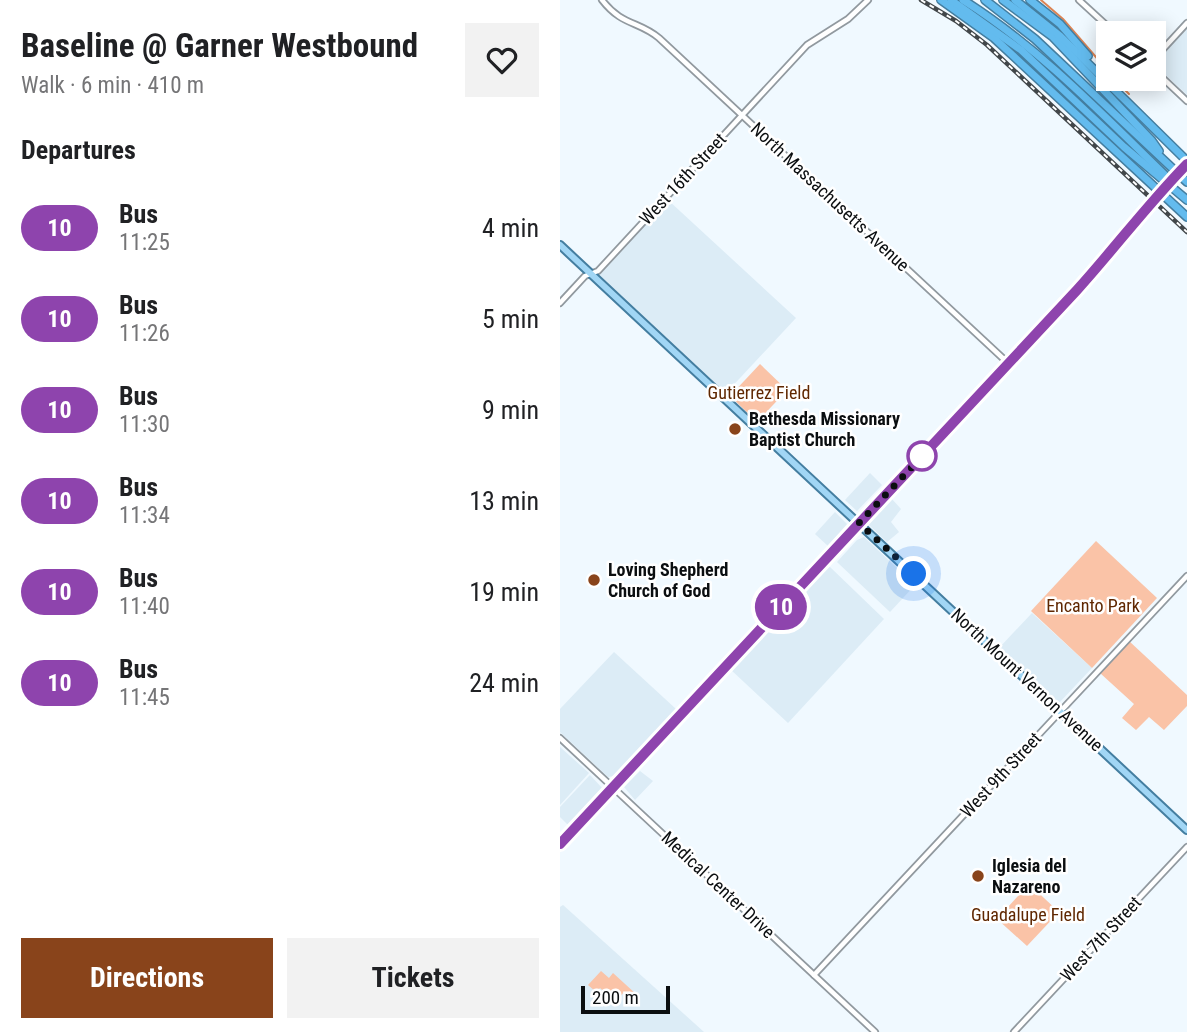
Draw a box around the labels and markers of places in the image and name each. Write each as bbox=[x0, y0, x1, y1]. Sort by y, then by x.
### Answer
place label: Bethesda Missionary Baptist Church bbox=[749, 408, 900, 450]
marker: Bethesda Missionary Baptist Church bbox=[727, 421, 743, 437]
unlabelled marker bbox=[907, 441, 937, 471]
place label: Loving Shepherd Church of God bbox=[608, 559, 728, 601]
marker: Loving Shepherd Church of God bbox=[586, 572, 602, 588]
place label: Iglesia del Nazareno bbox=[992, 855, 1066, 897]
marker: Iglesia del Nazareno bbox=[970, 868, 986, 884]

